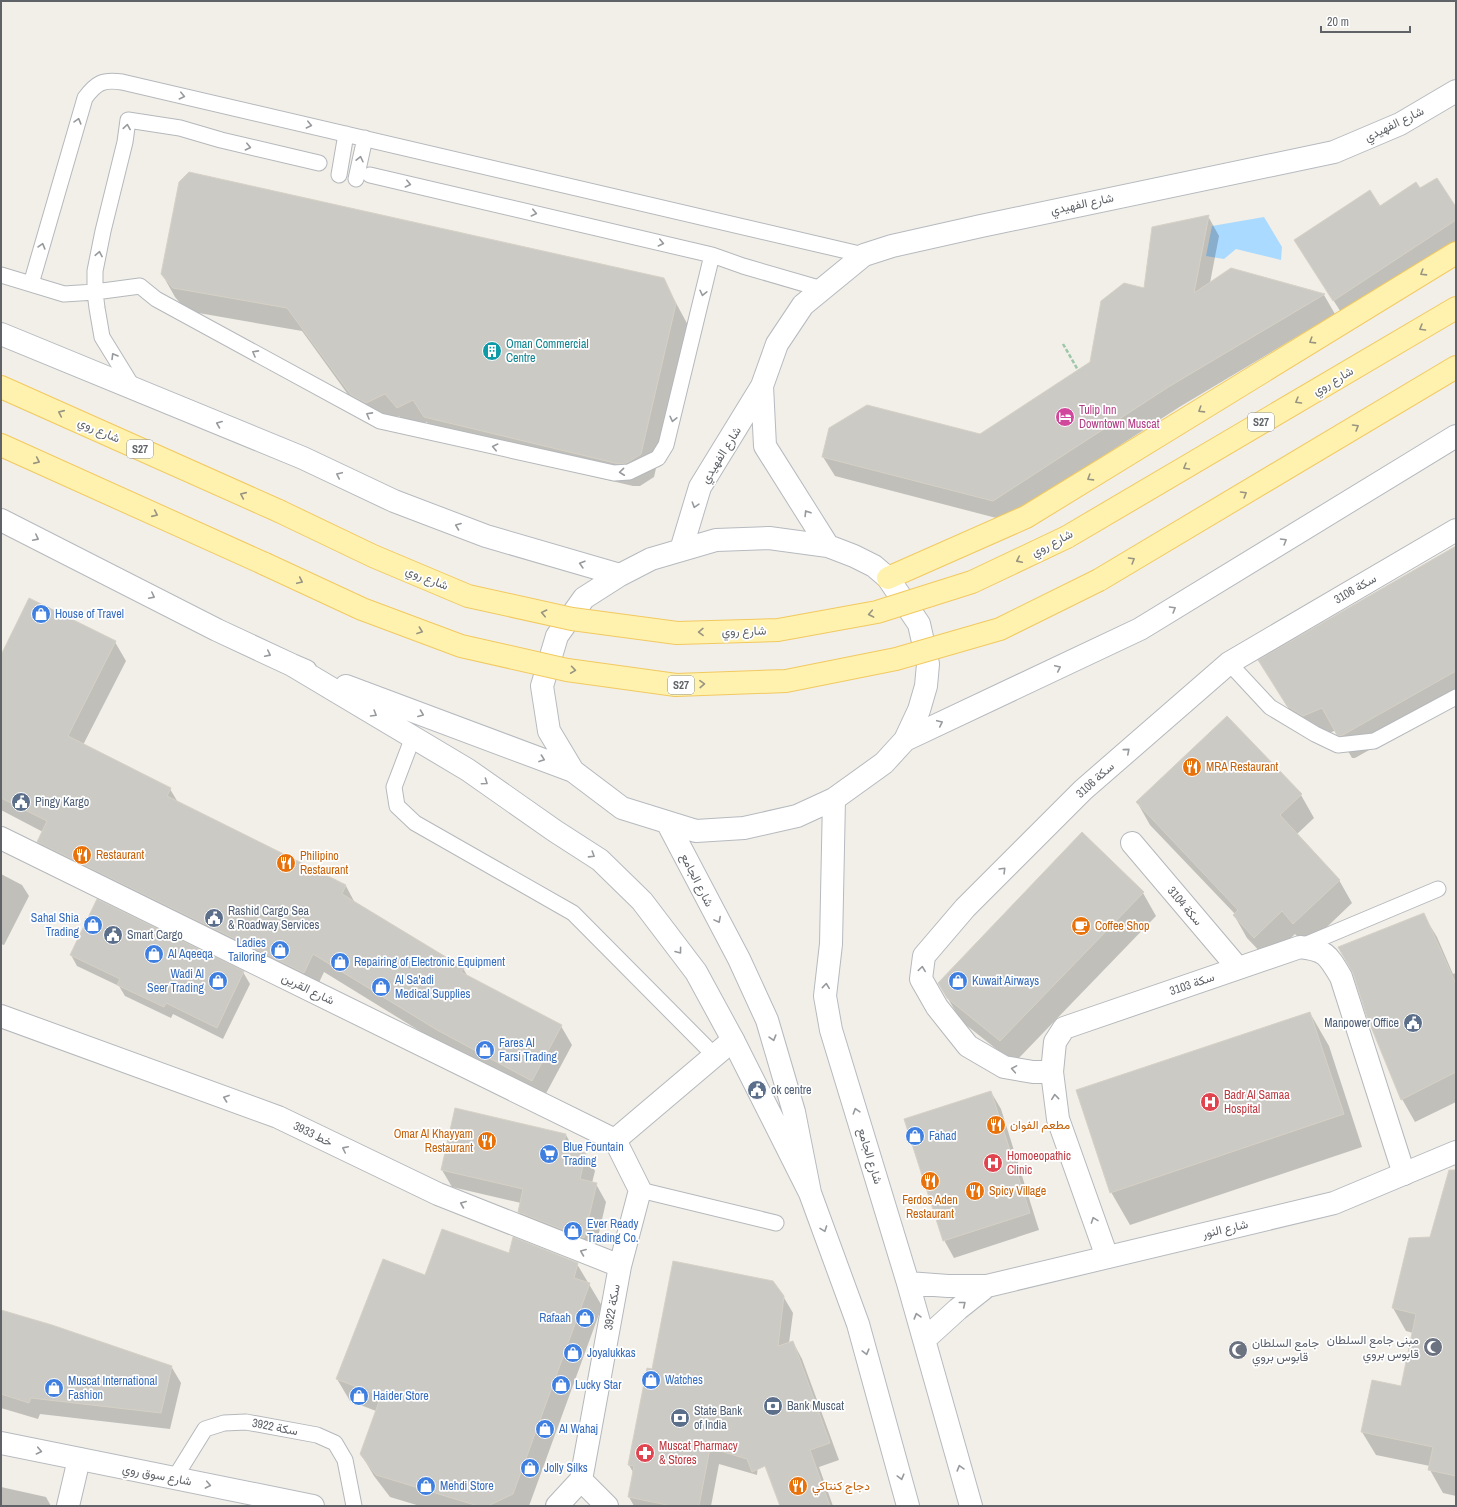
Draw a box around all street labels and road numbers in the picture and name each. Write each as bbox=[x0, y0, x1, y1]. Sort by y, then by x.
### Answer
street label: شارع الفهيدي bbox=[1362, 103, 1427, 147]
street label: شارع الفهيدي bbox=[1049, 189, 1116, 220]
street label: شارع روي bbox=[1310, 363, 1357, 401]
road number: S27 bbox=[1248, 413, 1274, 431]
street label: شارع روي bbox=[75, 414, 123, 448]
street label: شارع الفهيدي bbox=[697, 424, 747, 488]
road number: S27 bbox=[127, 440, 153, 458]
street label: شارع روي bbox=[1028, 526, 1076, 562]
street label: شارع روي bbox=[403, 562, 451, 596]
street label: سكة 3106 bbox=[1331, 570, 1379, 608]
street label: شارع روي bbox=[722, 623, 766, 641]
road number: S27 bbox=[668, 676, 694, 694]
street label: سكة 3106 bbox=[1072, 759, 1118, 801]
street label: شارع الجامع bbox=[676, 851, 717, 910]
street label: سكة 3104 bbox=[1164, 883, 1206, 929]
street label: شارع القرين bbox=[279, 969, 337, 1009]
street label: سكة 3103 bbox=[1167, 969, 1217, 999]
street label: 3933 خط bbox=[291, 1118, 335, 1150]
street label: شارع الجامع bbox=[853, 1126, 886, 1186]
street label: شارع النور bbox=[1200, 1216, 1250, 1243]
street label: سكة 3922 bbox=[600, 1283, 624, 1331]
street label: سكة 3922 bbox=[251, 1415, 299, 1439]
street label: شارع سوق روي bbox=[121, 1460, 193, 1492]

